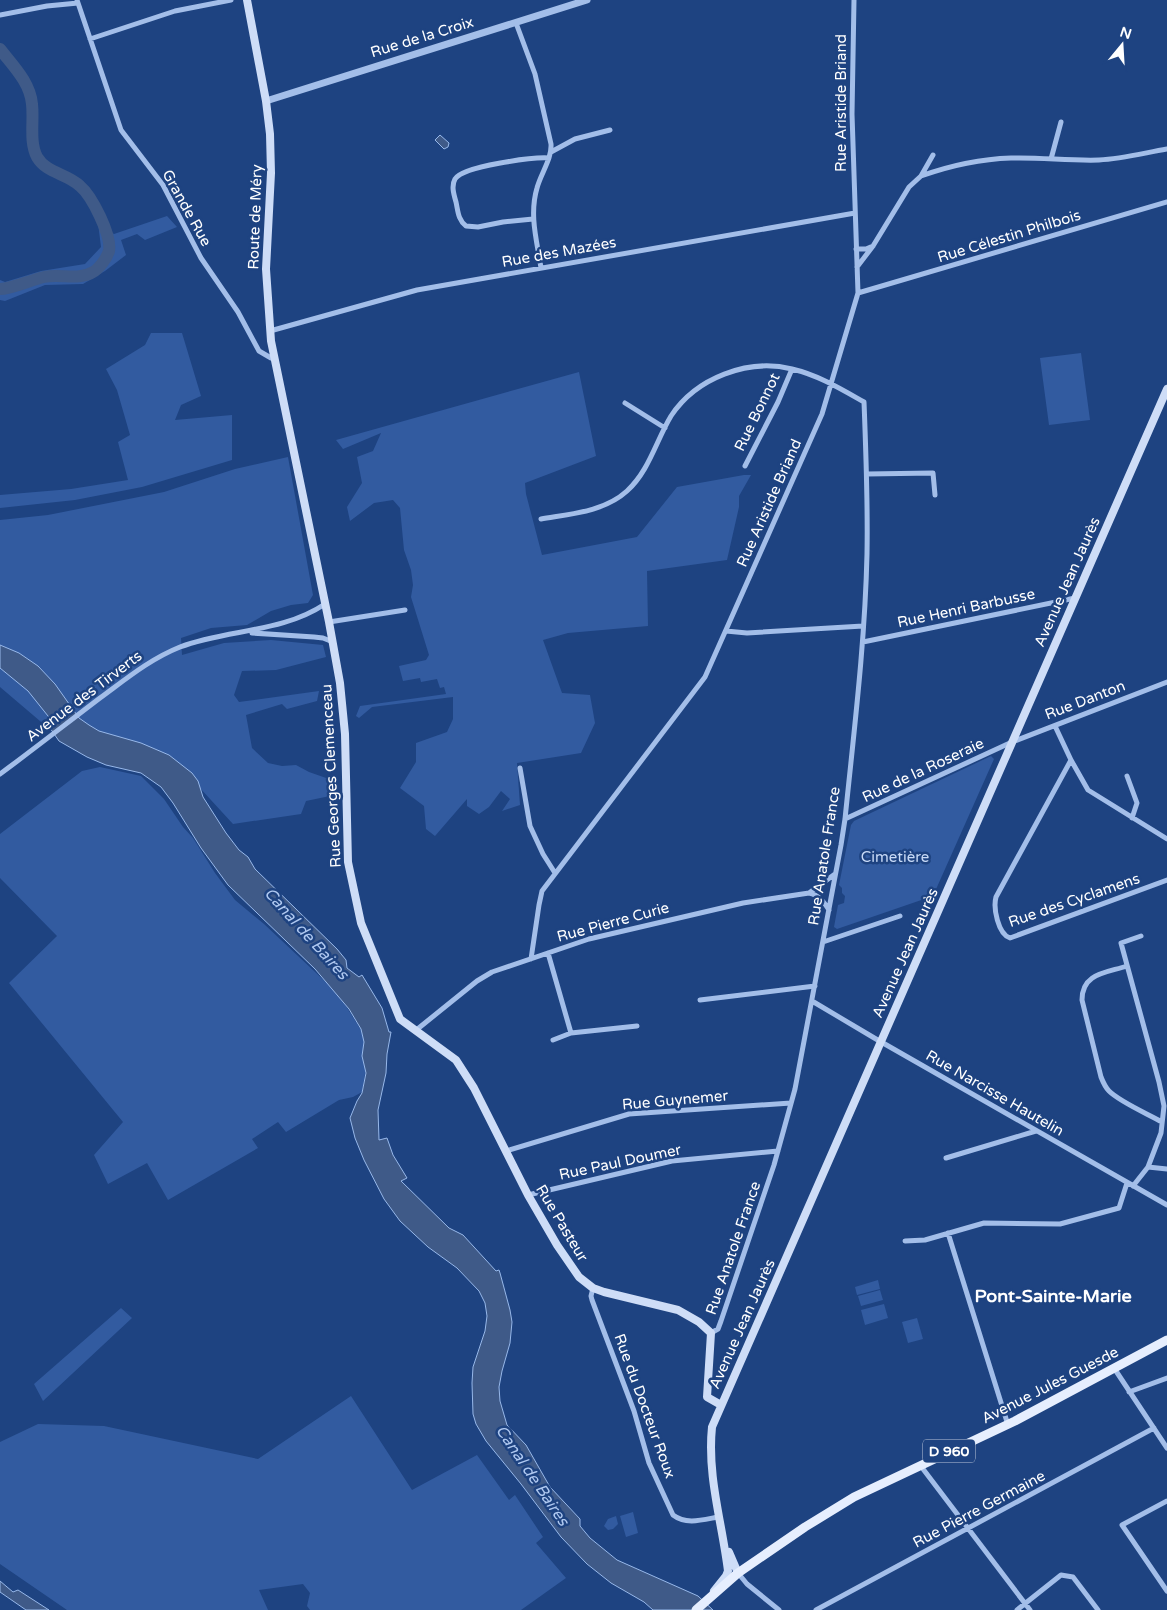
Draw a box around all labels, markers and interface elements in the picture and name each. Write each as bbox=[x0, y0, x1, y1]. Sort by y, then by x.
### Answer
street label: Rue de la Croix bbox=[368, 13, 476, 61]
north arrow bbox=[1097, 20, 1147, 70]
text: N bbox=[1118, 23, 1134, 43]
street label: Rue Aristide Briand bbox=[832, 34, 850, 172]
street label: Route de Méry bbox=[244, 164, 266, 270]
street label: Grande Rue bbox=[159, 167, 215, 249]
street label: Rue Célestin Philbois bbox=[935, 206, 1083, 266]
street label: Rue des Mazées bbox=[500, 233, 618, 271]
street label: Rue Bonnot bbox=[730, 370, 784, 454]
street label: Rue Aristide Briand bbox=[733, 436, 805, 570]
street label: Avenue Jean Jaurès bbox=[1030, 514, 1104, 650]
street label: Rue Henri Barbusse bbox=[895, 585, 1037, 631]
street label: Avenue des Tirverts bbox=[23, 647, 145, 745]
street label: Rue Danton bbox=[1042, 676, 1128, 724]
street label: Rue Georges Clemenceau bbox=[317, 684, 345, 868]
street label: Rue de la Roseraie bbox=[859, 734, 987, 806]
street label: Rue Anatole France bbox=[804, 785, 844, 927]
park label: Cimetière bbox=[861, 848, 929, 866]
street label: Rue des Cyclamens bbox=[1006, 869, 1142, 931]
water label: Canal de Baires bbox=[260, 884, 354, 985]
street label: Avenue Jean Jaurès bbox=[868, 885, 942, 1021]
street label: Rue Pierre Curie bbox=[555, 898, 671, 946]
street label: Rue Narcisse Hautelin bbox=[923, 1046, 1067, 1140]
street label: Rue Guynemer bbox=[621, 1086, 729, 1114]
street label: Rue Paul Doumer bbox=[557, 1140, 683, 1184]
street label: Rue Anatole France bbox=[702, 1179, 764, 1317]
street label: Rue Pasteur bbox=[532, 1181, 592, 1265]
street label: Avenue Jean Jaurès bbox=[705, 1256, 779, 1392]
district label: Pont-Sainte-Marie bbox=[974, 1285, 1132, 1307]
street label: Rue du Docteur Roux bbox=[610, 1331, 680, 1481]
street label: Avenue Jules Guesde bbox=[979, 1343, 1121, 1427]
water label: Canal de Baires bbox=[491, 1421, 574, 1531]
road number: D 960 bbox=[923, 1440, 975, 1462]
street label: Rue Pierre Germaine bbox=[910, 1466, 1048, 1552]

